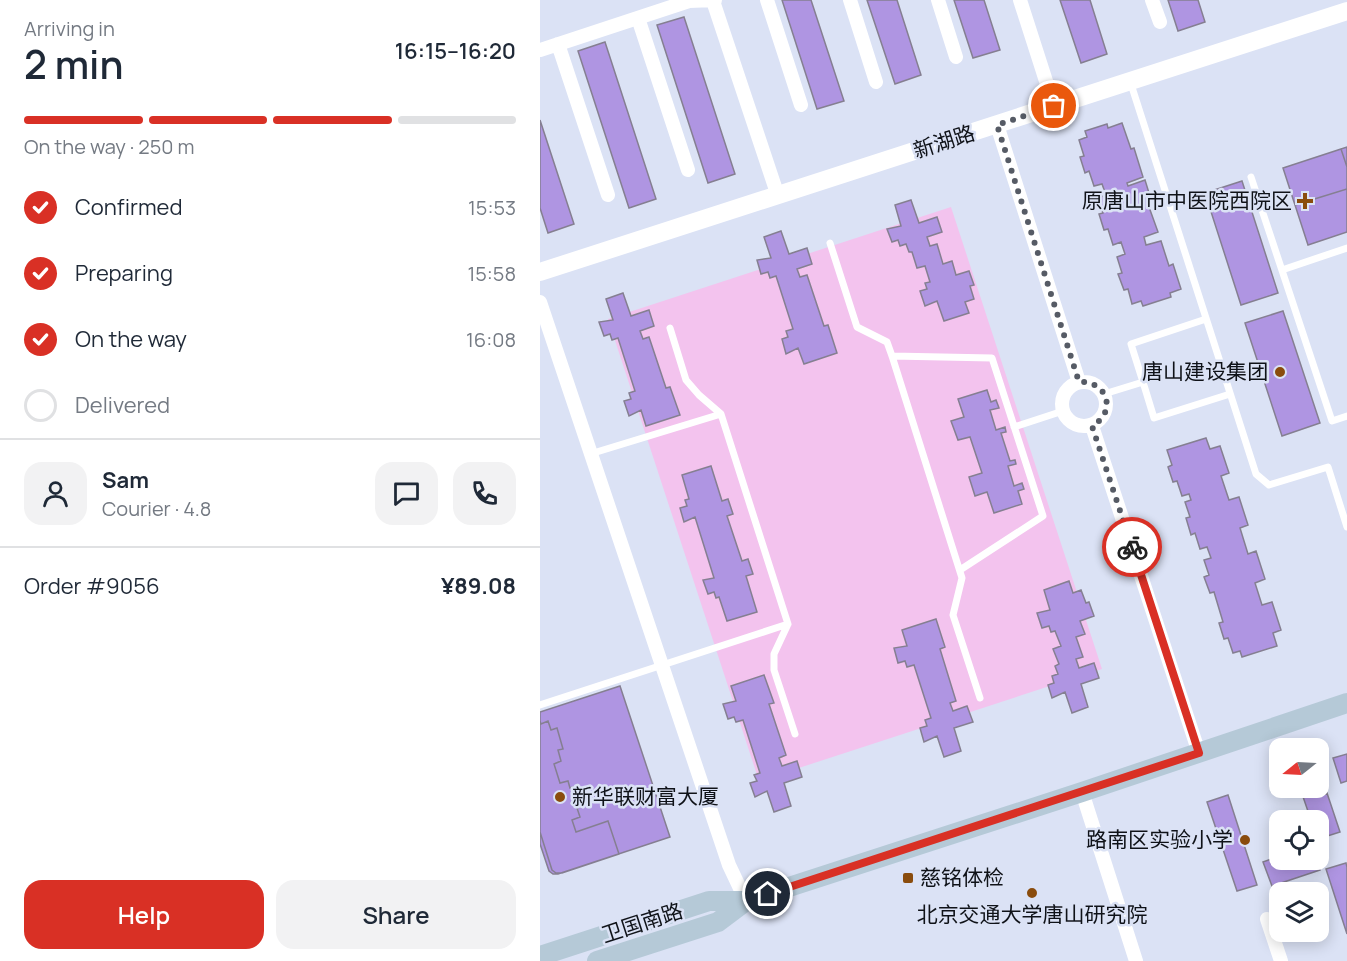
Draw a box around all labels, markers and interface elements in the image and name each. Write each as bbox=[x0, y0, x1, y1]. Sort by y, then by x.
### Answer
text: Arriving in bbox=[24, 15, 115, 42]
text: 16:15–16:20 bbox=[395, 36, 516, 66]
text: 2 min bbox=[24, 37, 123, 91]
pin bbox=[1028, 80, 1079, 131]
icon: bag bbox=[1037, 89, 1070, 122]
street label: 新湖路 bbox=[909, 118, 978, 164]
text: On the way · 250 m bbox=[24, 133, 194, 160]
place label: 原唐山市中医院西院区 bbox=[1082, 186, 1292, 214]
icon: check bbox=[24, 191, 57, 224]
text: Confirmed bbox=[75, 192, 183, 222]
marker: 原唐山市中医院西院区 bbox=[1296, 192, 1314, 210]
text: 15:53 bbox=[468, 194, 516, 221]
icon: check bbox=[24, 257, 57, 290]
text: Preparing bbox=[75, 258, 173, 288]
text: 15:58 bbox=[468, 260, 516, 287]
icon: check bbox=[24, 323, 57, 356]
text: On the way bbox=[75, 324, 187, 354]
text: 16:08 bbox=[466, 326, 516, 353]
place label: 唐山建设集团 bbox=[1142, 357, 1268, 385]
marker: 唐山建设集团 bbox=[1273, 365, 1287, 379]
text: Delivered bbox=[75, 390, 170, 420]
button: person bbox=[24, 462, 87, 525]
button: chat bbox=[375, 462, 438, 525]
button: phone bbox=[453, 462, 516, 525]
text: Sam bbox=[102, 465, 149, 495]
text: Courier · 4.8 bbox=[102, 495, 211, 522]
courier bbox=[1102, 517, 1162, 577]
icon: bike bbox=[1116, 531, 1149, 564]
text: Order #9056 bbox=[24, 571, 160, 601]
text: ¥89.08 bbox=[441, 571, 516, 601]
north arrow bbox=[1269, 738, 1329, 798]
map controls bbox=[1269, 738, 1329, 942]
place label: 新华联财富大厦 bbox=[572, 782, 719, 810]
marker: 新华联财富大厦 bbox=[553, 790, 567, 804]
button: locate bbox=[1269, 810, 1329, 870]
place label: 路南区实验小学 bbox=[1086, 825, 1233, 853]
marker: 路南区实验小学 bbox=[1238, 833, 1252, 847]
place label: 慈铭体检 bbox=[920, 863, 1004, 891]
pin bbox=[742, 868, 793, 919]
marker: 慈铭体检 bbox=[901, 871, 915, 885]
icon: home bbox=[751, 877, 784, 910]
button: Help bbox=[24, 880, 264, 949]
button: Share bbox=[276, 880, 516, 949]
button: layers bbox=[1269, 882, 1329, 942]
marker: 北京交通大学唐山研究院 bbox=[1025, 886, 1039, 900]
street label: 卫国南路 bbox=[597, 896, 686, 948]
place label: 北京交通大学唐山研究院 bbox=[917, 900, 1148, 928]

